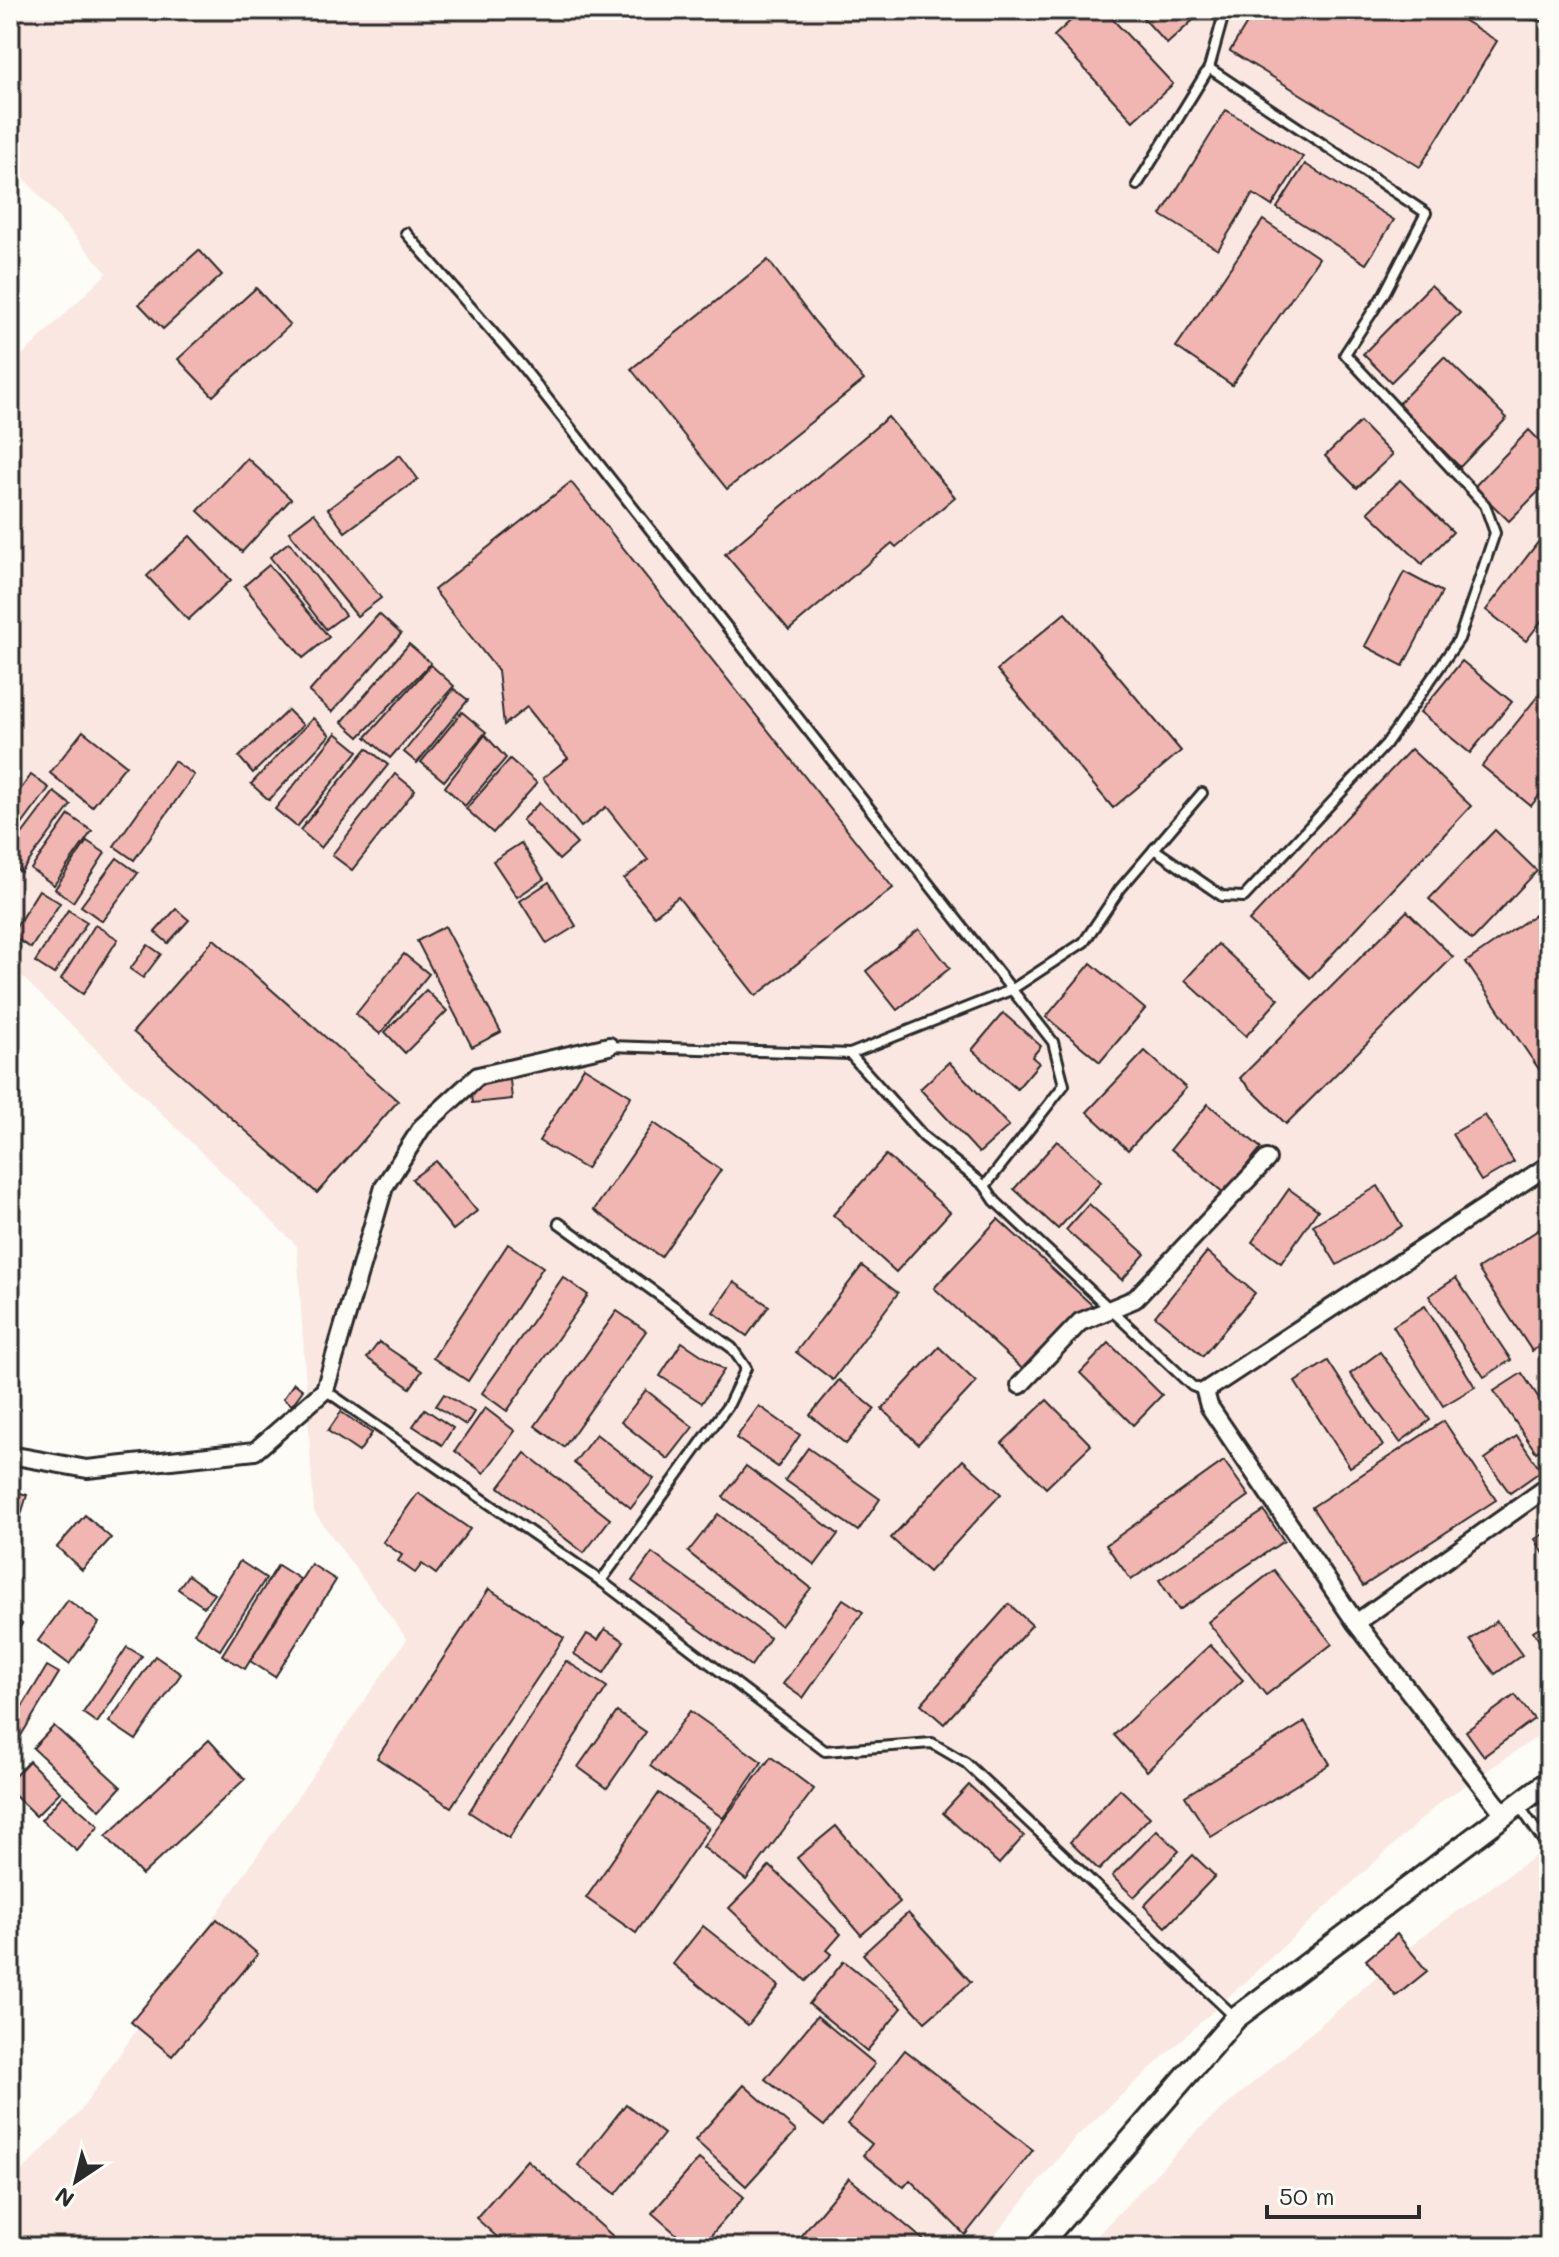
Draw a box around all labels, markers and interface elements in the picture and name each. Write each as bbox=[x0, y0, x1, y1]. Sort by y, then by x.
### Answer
north arrow bbox=[36, 2141, 116, 2221]
scale bar bbox=[1267, 2169, 1419, 2219]
text: 50 m bbox=[1279, 2180, 1335, 2211]
text: N bbox=[49, 2181, 79, 2214]

